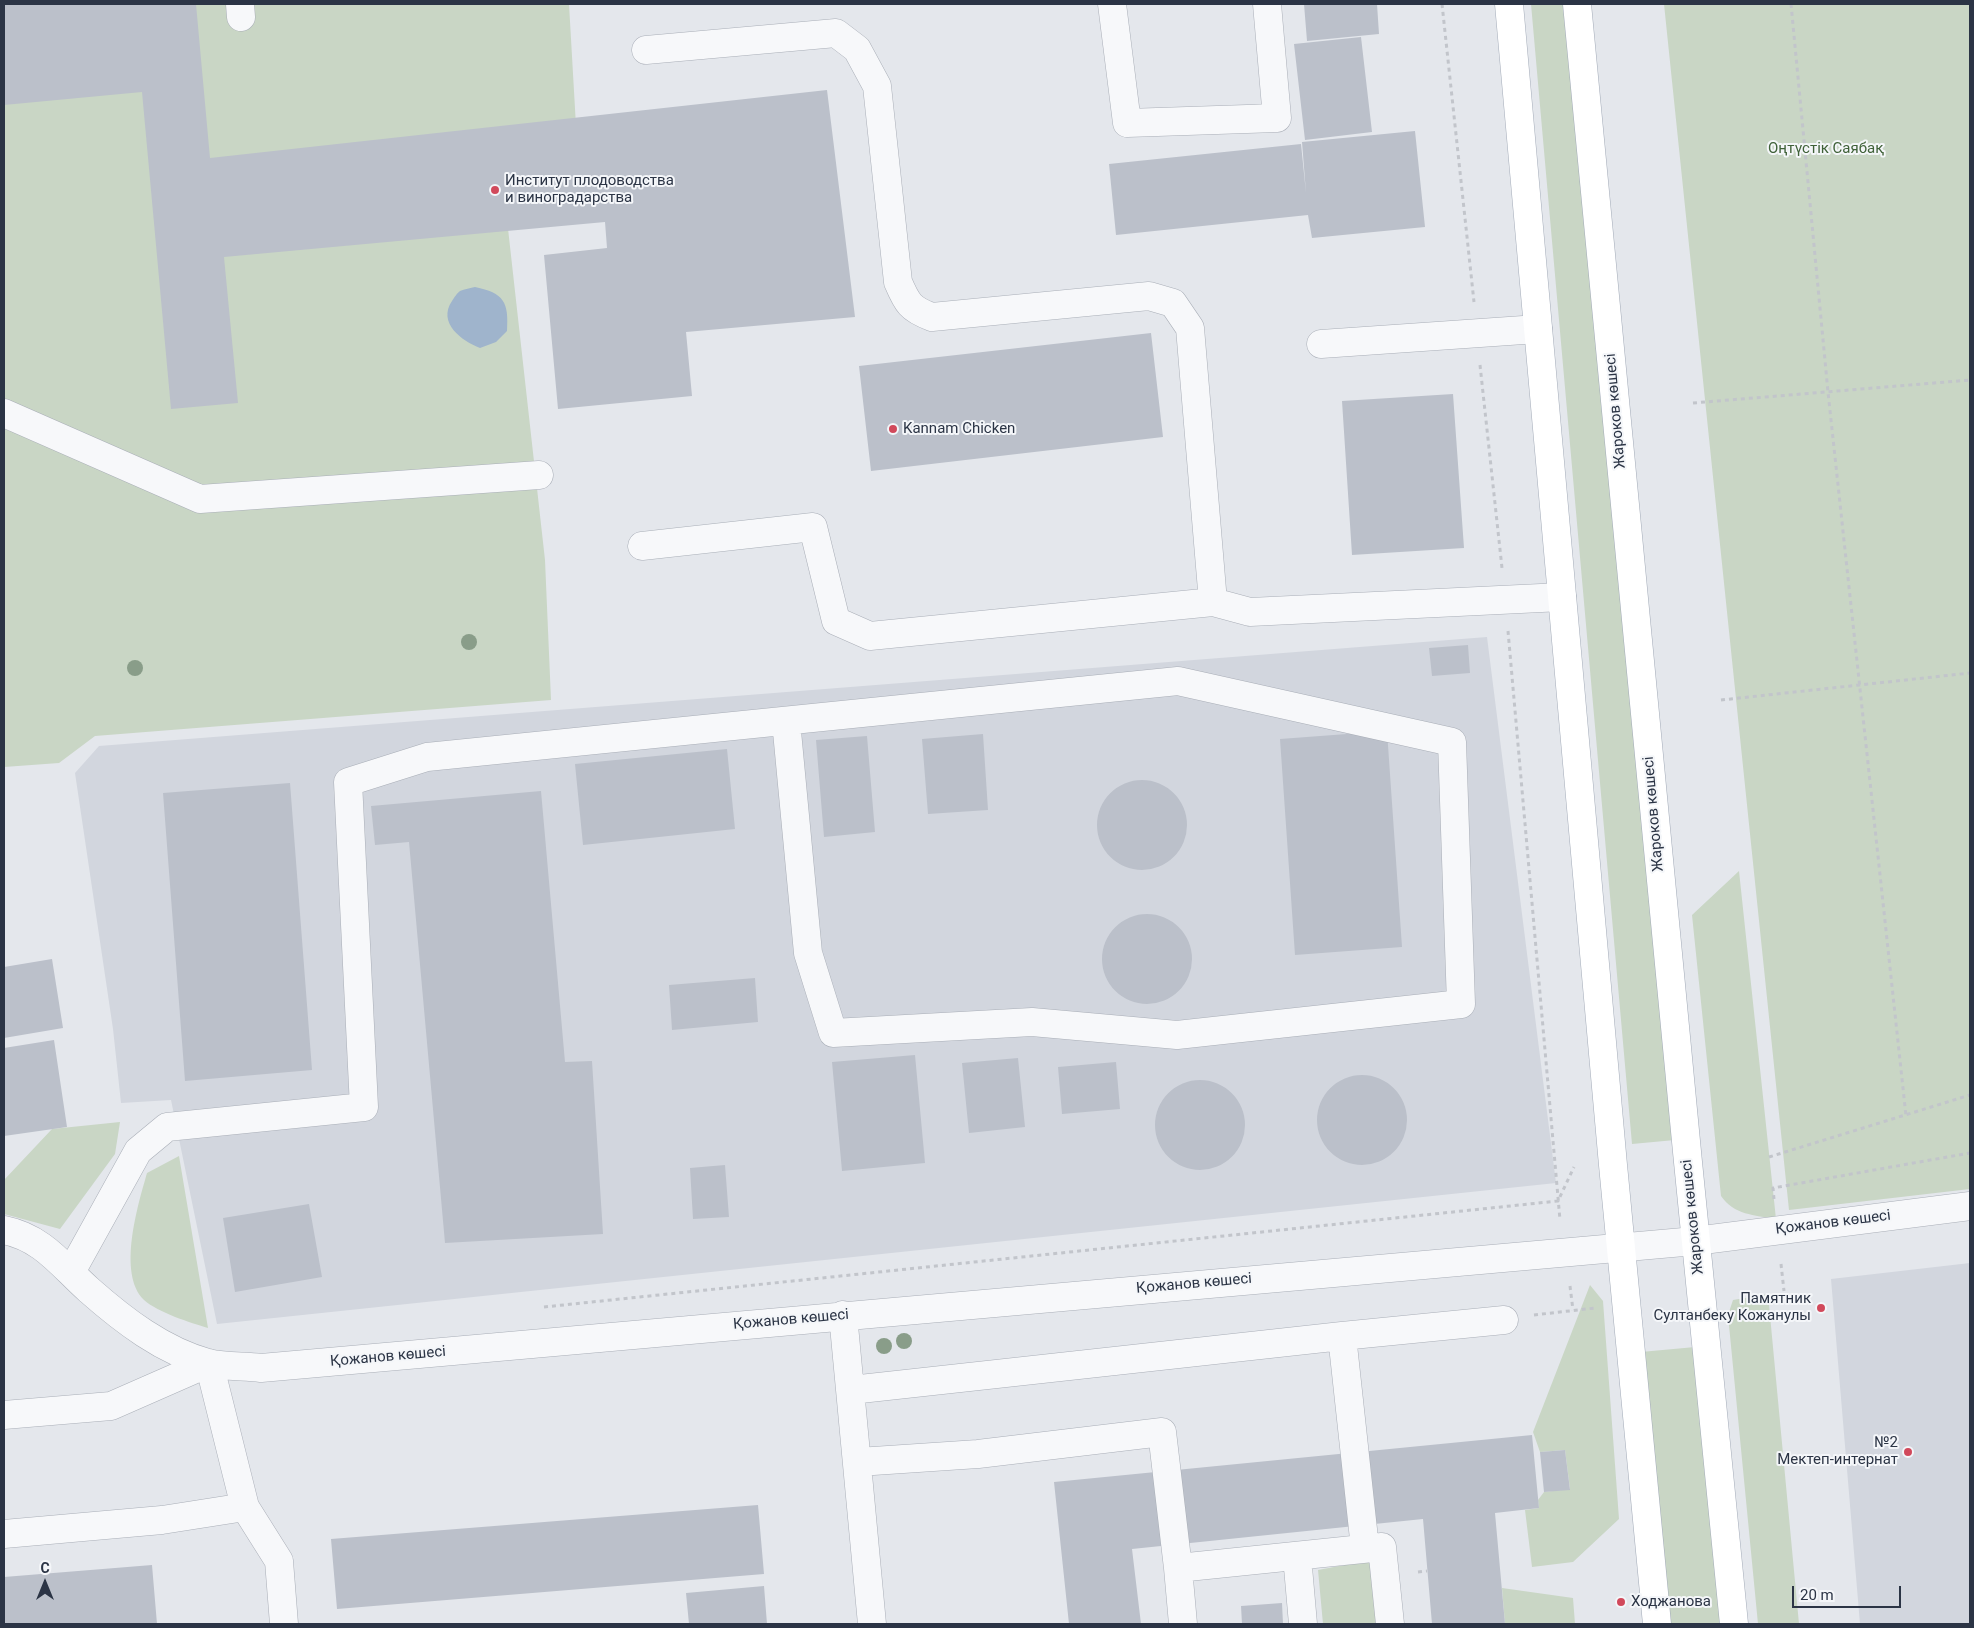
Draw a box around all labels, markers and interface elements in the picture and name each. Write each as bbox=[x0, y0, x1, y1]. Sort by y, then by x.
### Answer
park label: Оңтүстік Саябақ bbox=[1768, 140, 1884, 158]
place label: Институт плодоводства и виноградарства bbox=[505, 172, 674, 207]
marker: Институт плодоводства и виноградарства bbox=[489, 184, 501, 196]
street label: Жароков көшесі bbox=[1602, 353, 1630, 469]
place label: Kannam Chicken bbox=[903, 420, 1015, 438]
marker: Kannam Chicken bbox=[887, 423, 899, 435]
street label: Жароков көшесі bbox=[1640, 756, 1668, 872]
street label: Жароков көшесі bbox=[1678, 1159, 1708, 1275]
street label: Қожанов көшесі bbox=[1774, 1207, 1892, 1239]
street label: Қожанов көшесі bbox=[1135, 1270, 1253, 1298]
place label: Памятник Султанбеку Кожанулы bbox=[1653, 1290, 1811, 1325]
marker: Памятник Султанбеку Кожанулы bbox=[1815, 1302, 1827, 1314]
street label: Қожанов көшесі bbox=[732, 1306, 850, 1334]
street label: Қожанов көшесі bbox=[329, 1343, 447, 1371]
place label: №2 Мектеп-интернат bbox=[1777, 1434, 1898, 1469]
marker: №2 Мектеп-интернат bbox=[1902, 1446, 1914, 1458]
north arrow bbox=[20, 1558, 70, 1608]
text: С bbox=[40, 1560, 50, 1576]
scale bar bbox=[1794, 1576, 1903, 1608]
text: 20 m bbox=[1800, 1586, 1834, 1604]
place label: Ходжанова bbox=[1631, 1593, 1711, 1611]
marker: Ходжанова bbox=[1615, 1596, 1627, 1608]

